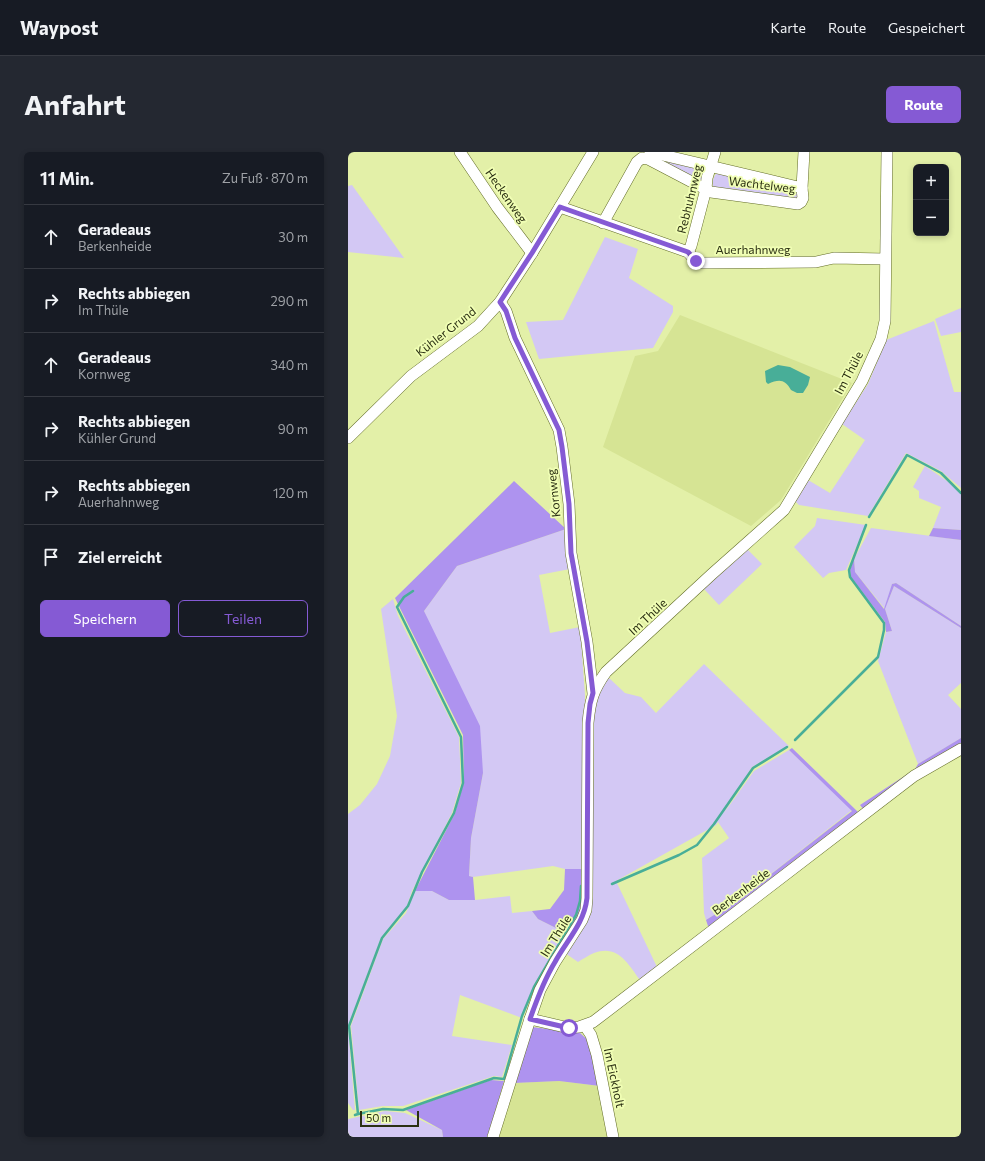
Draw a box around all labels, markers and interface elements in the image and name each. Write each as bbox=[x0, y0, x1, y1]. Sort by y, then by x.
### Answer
text: Waypost bbox=[20, 16, 98, 39]
text: Karte bbox=[771, 19, 806, 36]
text: Route bbox=[828, 19, 866, 36]
text: Gespeichert bbox=[888, 19, 965, 36]
button: Route bbox=[886, 86, 961, 123]
text: Anfahrt bbox=[24, 87, 126, 121]
street label: Rebhuhnweg bbox=[674, 162, 704, 235]
map controls bbox=[913, 164, 949, 236]
button: + bbox=[913, 164, 949, 200]
street label: Heckenweg bbox=[483, 166, 531, 226]
text: 11 Min. bbox=[40, 168, 94, 189]
text: Zu Fuß · 870 m bbox=[222, 170, 308, 186]
street label: Wachtelweg bbox=[728, 173, 797, 195]
button: − bbox=[913, 200, 949, 236]
text: Geradeaus bbox=[78, 220, 151, 238]
icon: ahead bbox=[40, 226, 62, 248]
text: 30 m bbox=[278, 229, 308, 245]
text: Berkenheide bbox=[78, 238, 152, 254]
street label: Auerhahnweg bbox=[716, 242, 791, 256]
route end bbox=[687, 252, 705, 270]
text: Rechts abbiegen bbox=[78, 284, 190, 302]
icon: right bbox=[40, 290, 62, 312]
text: 290 m bbox=[271, 293, 308, 309]
text: Im Thüle bbox=[78, 302, 129, 318]
street label: Kühler Grund bbox=[413, 303, 478, 359]
text: Geradeaus bbox=[78, 348, 151, 366]
street label: Im Thüle bbox=[831, 349, 865, 396]
icon: ahead bbox=[40, 354, 62, 376]
text: 340 m bbox=[270, 357, 308, 373]
text: Kornweg bbox=[78, 366, 131, 382]
text: Rechts abbiegen bbox=[78, 412, 190, 430]
icon: right bbox=[40, 418, 62, 440]
text: 90 m bbox=[278, 421, 308, 437]
text: Kühler Grund bbox=[78, 430, 156, 446]
street label: Kornweg bbox=[543, 468, 563, 518]
text: Rechts abbiegen bbox=[78, 476, 190, 494]
icon: right bbox=[40, 482, 62, 504]
text: 120 m bbox=[273, 485, 308, 501]
text: Auerhahnweg bbox=[78, 494, 159, 510]
icon: arrive bbox=[40, 546, 62, 568]
text: Ziel erreicht bbox=[78, 548, 162, 566]
street label: Im Thüle bbox=[625, 595, 669, 637]
button: Speichern bbox=[40, 600, 170, 637]
button: Teilen bbox=[178, 600, 308, 637]
street label: Berkenheide bbox=[709, 865, 772, 917]
street label: Im Thüle bbox=[537, 912, 573, 959]
route start bbox=[560, 1019, 578, 1037]
street label: Im Eickholt bbox=[602, 1047, 628, 1109]
scale bar bbox=[360, 1109, 419, 1128]
text: 50 m bbox=[366, 1111, 391, 1124]

